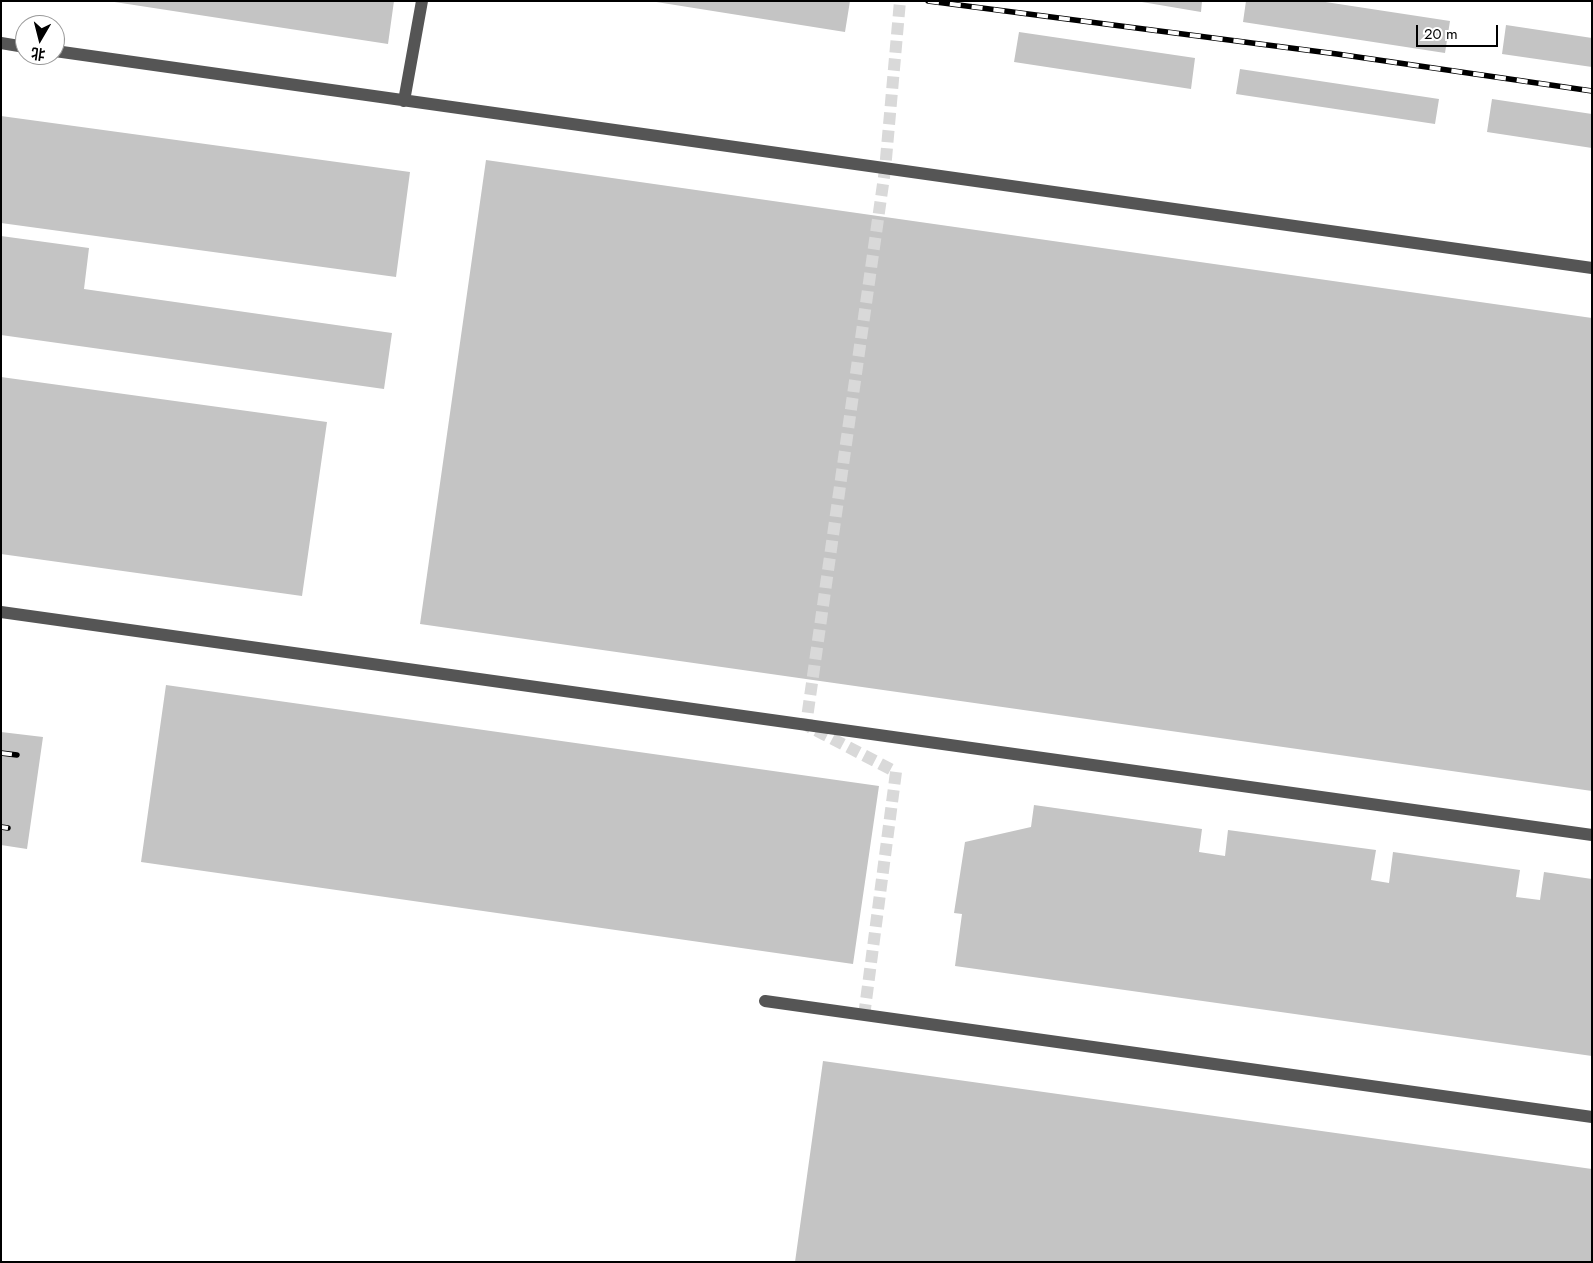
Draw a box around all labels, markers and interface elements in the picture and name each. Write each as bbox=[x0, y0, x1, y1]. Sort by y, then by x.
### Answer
north arrow bbox=[15, 15, 65, 65]
scale bar bbox=[1418, 15, 1500, 47]
text: 20 m bbox=[1424, 23, 1458, 45]
text: 北 bbox=[30, 43, 46, 65]

